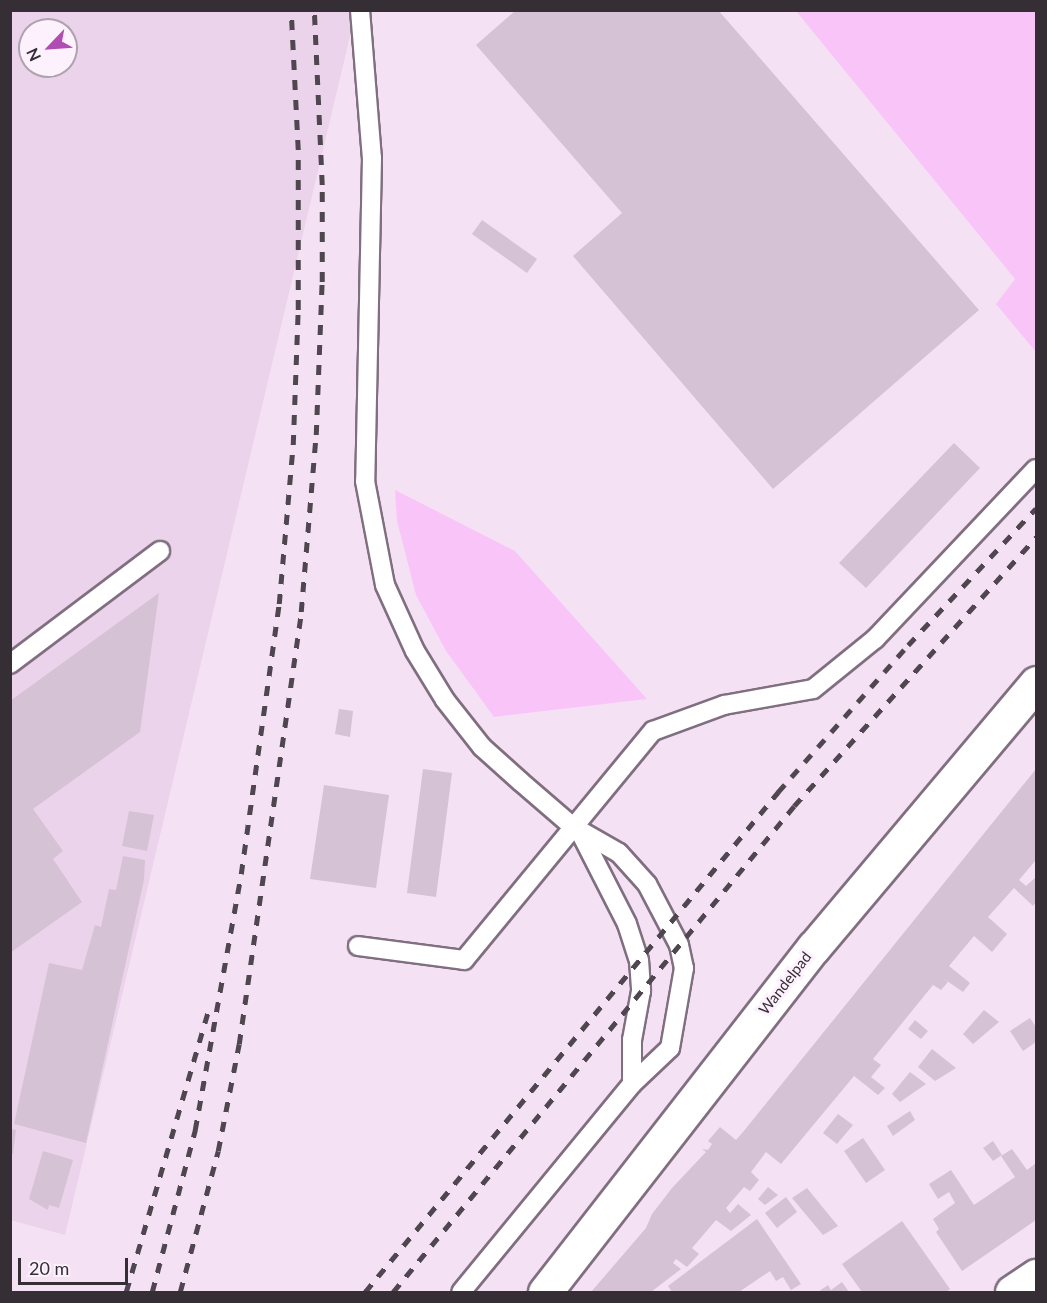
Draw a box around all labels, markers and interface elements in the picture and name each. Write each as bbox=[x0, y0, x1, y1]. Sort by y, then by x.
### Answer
north arrow bbox=[18, 18, 78, 78]
text: N bbox=[22, 45, 44, 65]
street label: Wandelpad bbox=[755, 948, 815, 1018]
scale bar bbox=[21, 1246, 130, 1284]
text: 20 m bbox=[29, 1257, 69, 1279]

